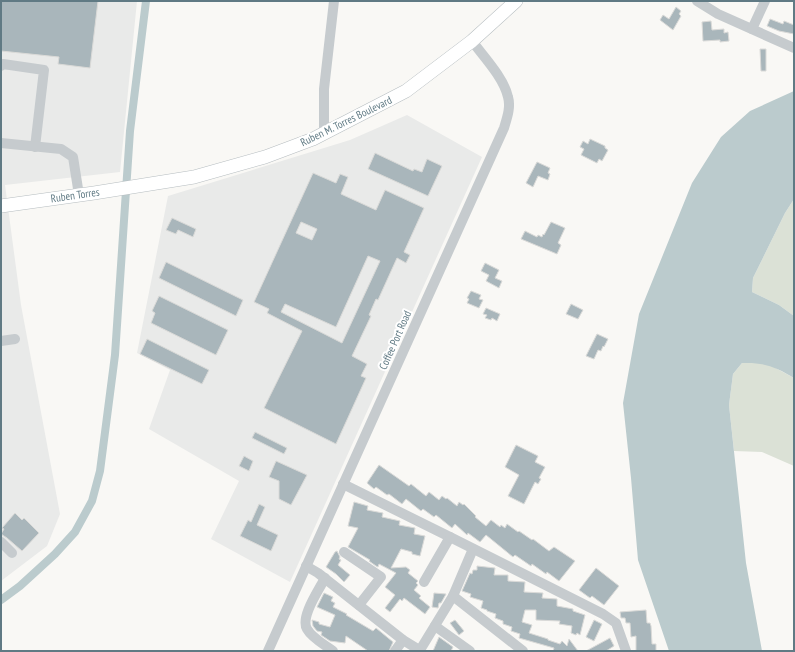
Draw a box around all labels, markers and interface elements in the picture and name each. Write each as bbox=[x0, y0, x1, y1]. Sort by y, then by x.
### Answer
street label: Ruben M. Torres Boulevard bbox=[298, 93, 394, 149]
street label: Ruben Torres bbox=[50, 185, 101, 205]
street label: Coffee Port Road bbox=[376, 308, 414, 372]

